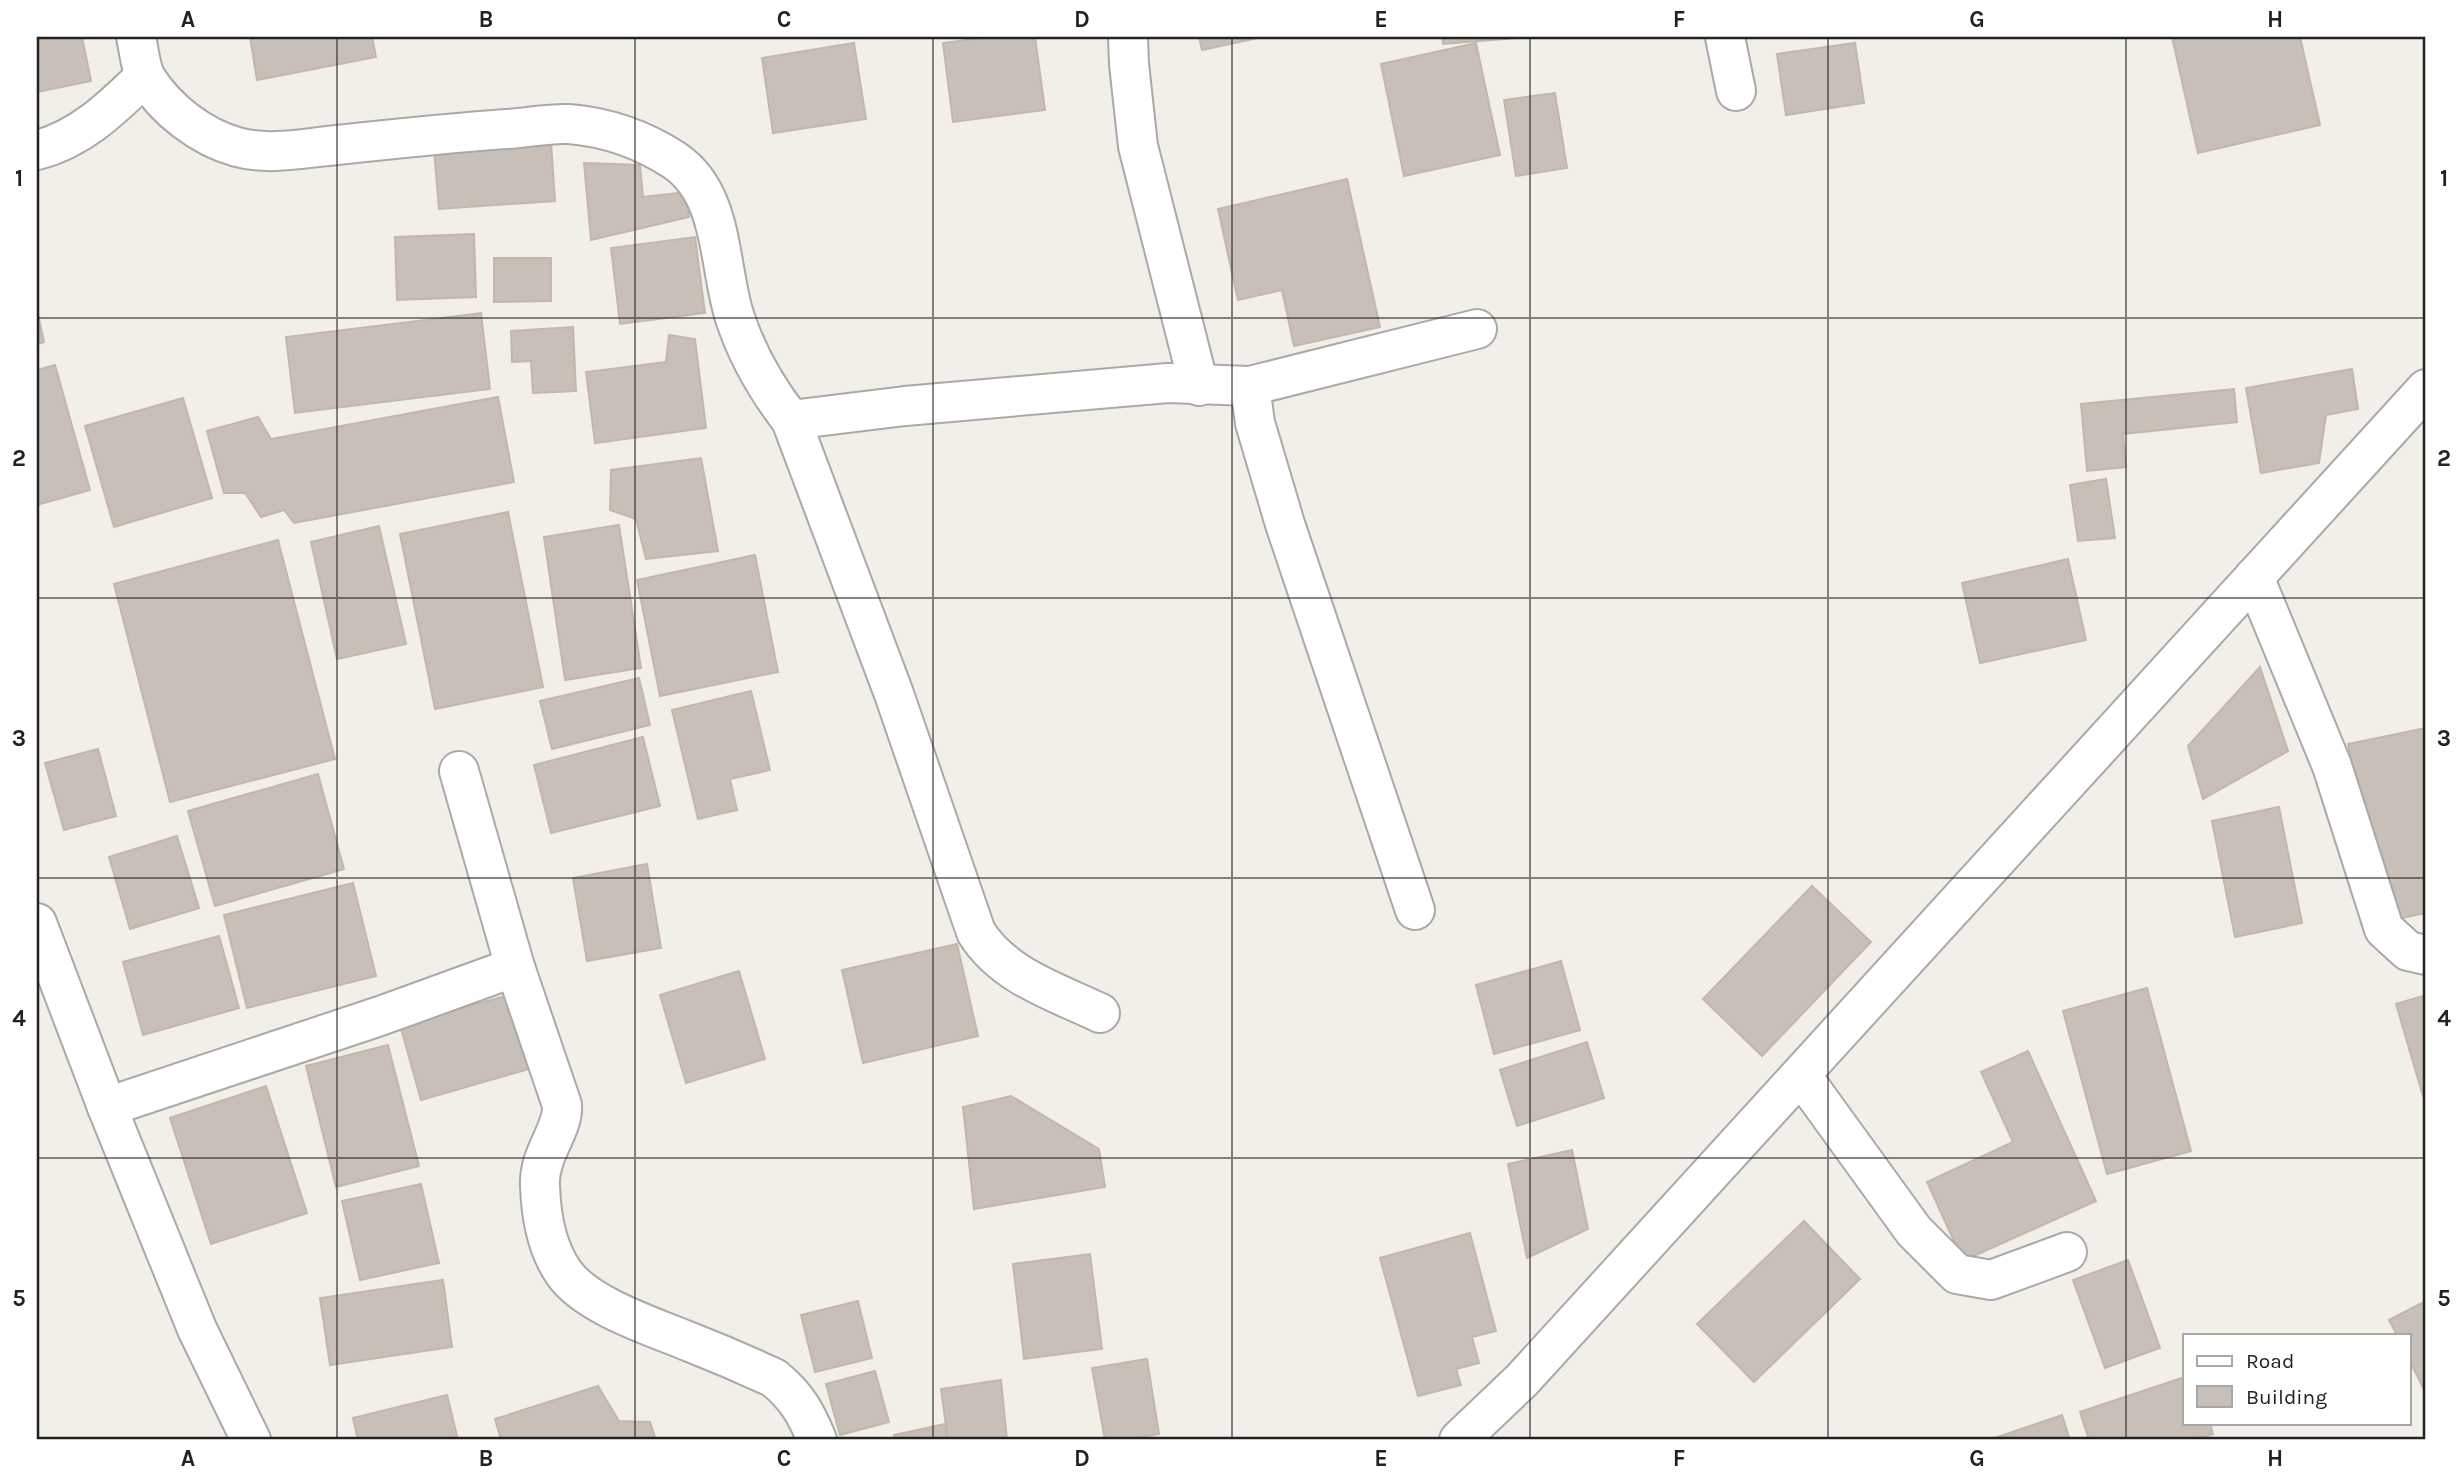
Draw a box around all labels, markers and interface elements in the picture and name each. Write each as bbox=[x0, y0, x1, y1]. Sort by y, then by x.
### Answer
text: A bbox=[181, 6, 195, 33]
text: B bbox=[479, 6, 493, 33]
text: C bbox=[777, 6, 791, 33]
text: D bbox=[1074, 6, 1090, 33]
text: E bbox=[1374, 6, 1388, 33]
text: F bbox=[1673, 6, 1685, 33]
text: G bbox=[1969, 6, 1985, 33]
text: H bbox=[2267, 6, 2283, 33]
text: 1 bbox=[15, 165, 23, 192]
text: 1 bbox=[2440, 165, 2448, 192]
text: 2 bbox=[12, 445, 26, 472]
text: 2 bbox=[2437, 445, 2451, 472]
text: 3 bbox=[12, 725, 26, 752]
text: 3 bbox=[2437, 725, 2451, 752]
text: 4 bbox=[12, 1005, 26, 1032]
text: 4 bbox=[2437, 1005, 2451, 1032]
text: 5 bbox=[12, 1285, 26, 1312]
text: 5 bbox=[2437, 1285, 2451, 1312]
legend bbox=[2183, 1334, 2410, 1424]
text: Road bbox=[2246, 1349, 2294, 1373]
text: Building bbox=[2246, 1385, 2327, 1409]
text: A bbox=[181, 1445, 195, 1472]
text: B bbox=[479, 1445, 493, 1472]
text: C bbox=[777, 1445, 791, 1472]
text: D bbox=[1074, 1445, 1090, 1472]
text: E bbox=[1374, 1445, 1388, 1472]
text: F bbox=[1673, 1445, 1685, 1472]
text: G bbox=[1969, 1445, 1985, 1472]
text: H bbox=[2267, 1445, 2283, 1472]

